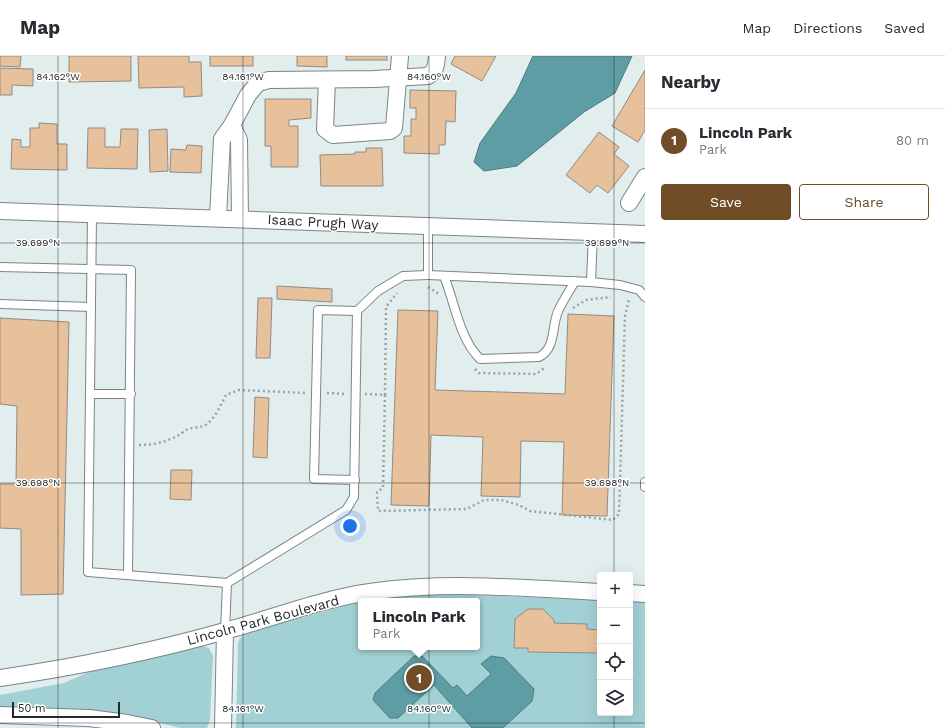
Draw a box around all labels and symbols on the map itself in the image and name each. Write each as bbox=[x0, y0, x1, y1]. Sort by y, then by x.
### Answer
text: 84.162°W bbox=[36, 71, 80, 82]
text: 84.161°W bbox=[222, 71, 264, 82]
text: 84.160°W bbox=[407, 71, 451, 82]
street label: Isaac Prugh Way bbox=[267, 211, 380, 233]
text: 39.699°N bbox=[16, 237, 60, 248]
text: 39.699°N bbox=[585, 237, 629, 248]
text: 39.698°N bbox=[16, 477, 60, 488]
text: 39.698°N bbox=[585, 477, 629, 488]
your location bbox=[340, 516, 360, 536]
street label: Lincoln Park Boulevard bbox=[185, 592, 341, 648]
pin: 1 bbox=[406, 663, 432, 693]
scale bar bbox=[12, 700, 120, 719]
text: 84.161°W bbox=[222, 703, 264, 714]
text: 84.160°W bbox=[407, 703, 451, 714]

